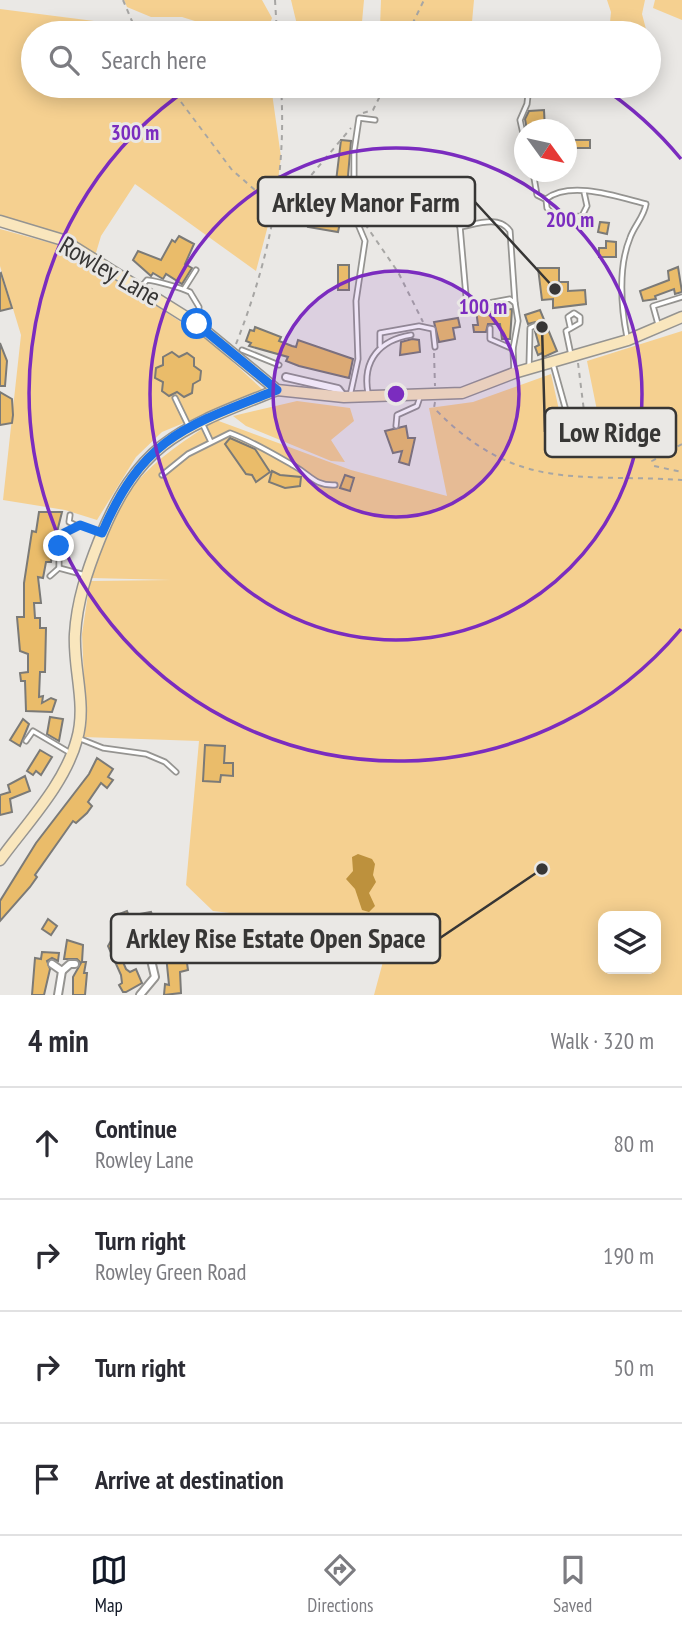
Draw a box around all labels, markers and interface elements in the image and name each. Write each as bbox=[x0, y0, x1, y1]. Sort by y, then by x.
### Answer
search box bbox=[21, 21, 661, 98]
icon: search bbox=[45, 41, 83, 79]
text: Search here bbox=[101, 43, 207, 76]
text: 300 m bbox=[111, 119, 159, 146]
north arrow bbox=[514, 119, 577, 182]
callout: Arkley Manor Farm bbox=[258, 177, 475, 226]
text: Arkley Manor Farm bbox=[271, 183, 460, 220]
text: 200 m bbox=[546, 206, 594, 233]
street label: Rowley Lane bbox=[54, 228, 167, 313]
text: 100 m bbox=[459, 293, 507, 320]
route start bbox=[181, 308, 212, 339]
centre of rings bbox=[384, 382, 408, 406]
callout: Low Ridge bbox=[545, 408, 676, 457]
text: Low Ridge bbox=[559, 413, 661, 450]
route end bbox=[43, 530, 74, 561]
map controls bbox=[598, 911, 661, 974]
button: layers bbox=[598, 911, 661, 974]
callout: Arkley Rise Estate Open Space bbox=[111, 914, 440, 963]
text: Arkley Rise Estate Open Space bbox=[125, 919, 426, 956]
text: 4 min bbox=[28, 1021, 89, 1060]
text: Walk · 320 m bbox=[551, 1026, 654, 1055]
text: Continue bbox=[95, 1112, 177, 1145]
icon: ahead bbox=[28, 1124, 66, 1162]
text: 80 m bbox=[613, 1129, 654, 1158]
text: Rowley Lane bbox=[95, 1145, 194, 1174]
text: Turn right bbox=[95, 1224, 186, 1257]
icon: right bbox=[28, 1236, 66, 1274]
text: 190 m bbox=[603, 1241, 654, 1270]
text: Rowley Green Road bbox=[95, 1257, 246, 1286]
icon: right bbox=[28, 1348, 66, 1386]
text: Turn right bbox=[95, 1351, 186, 1384]
text: 50 m bbox=[613, 1353, 654, 1382]
icon: arrive bbox=[28, 1460, 66, 1498]
text: Arrive at destination bbox=[95, 1463, 284, 1496]
tab: Map bbox=[90, 1551, 128, 1617]
tab: Directions bbox=[307, 1551, 373, 1617]
tab: Saved bbox=[553, 1551, 592, 1617]

